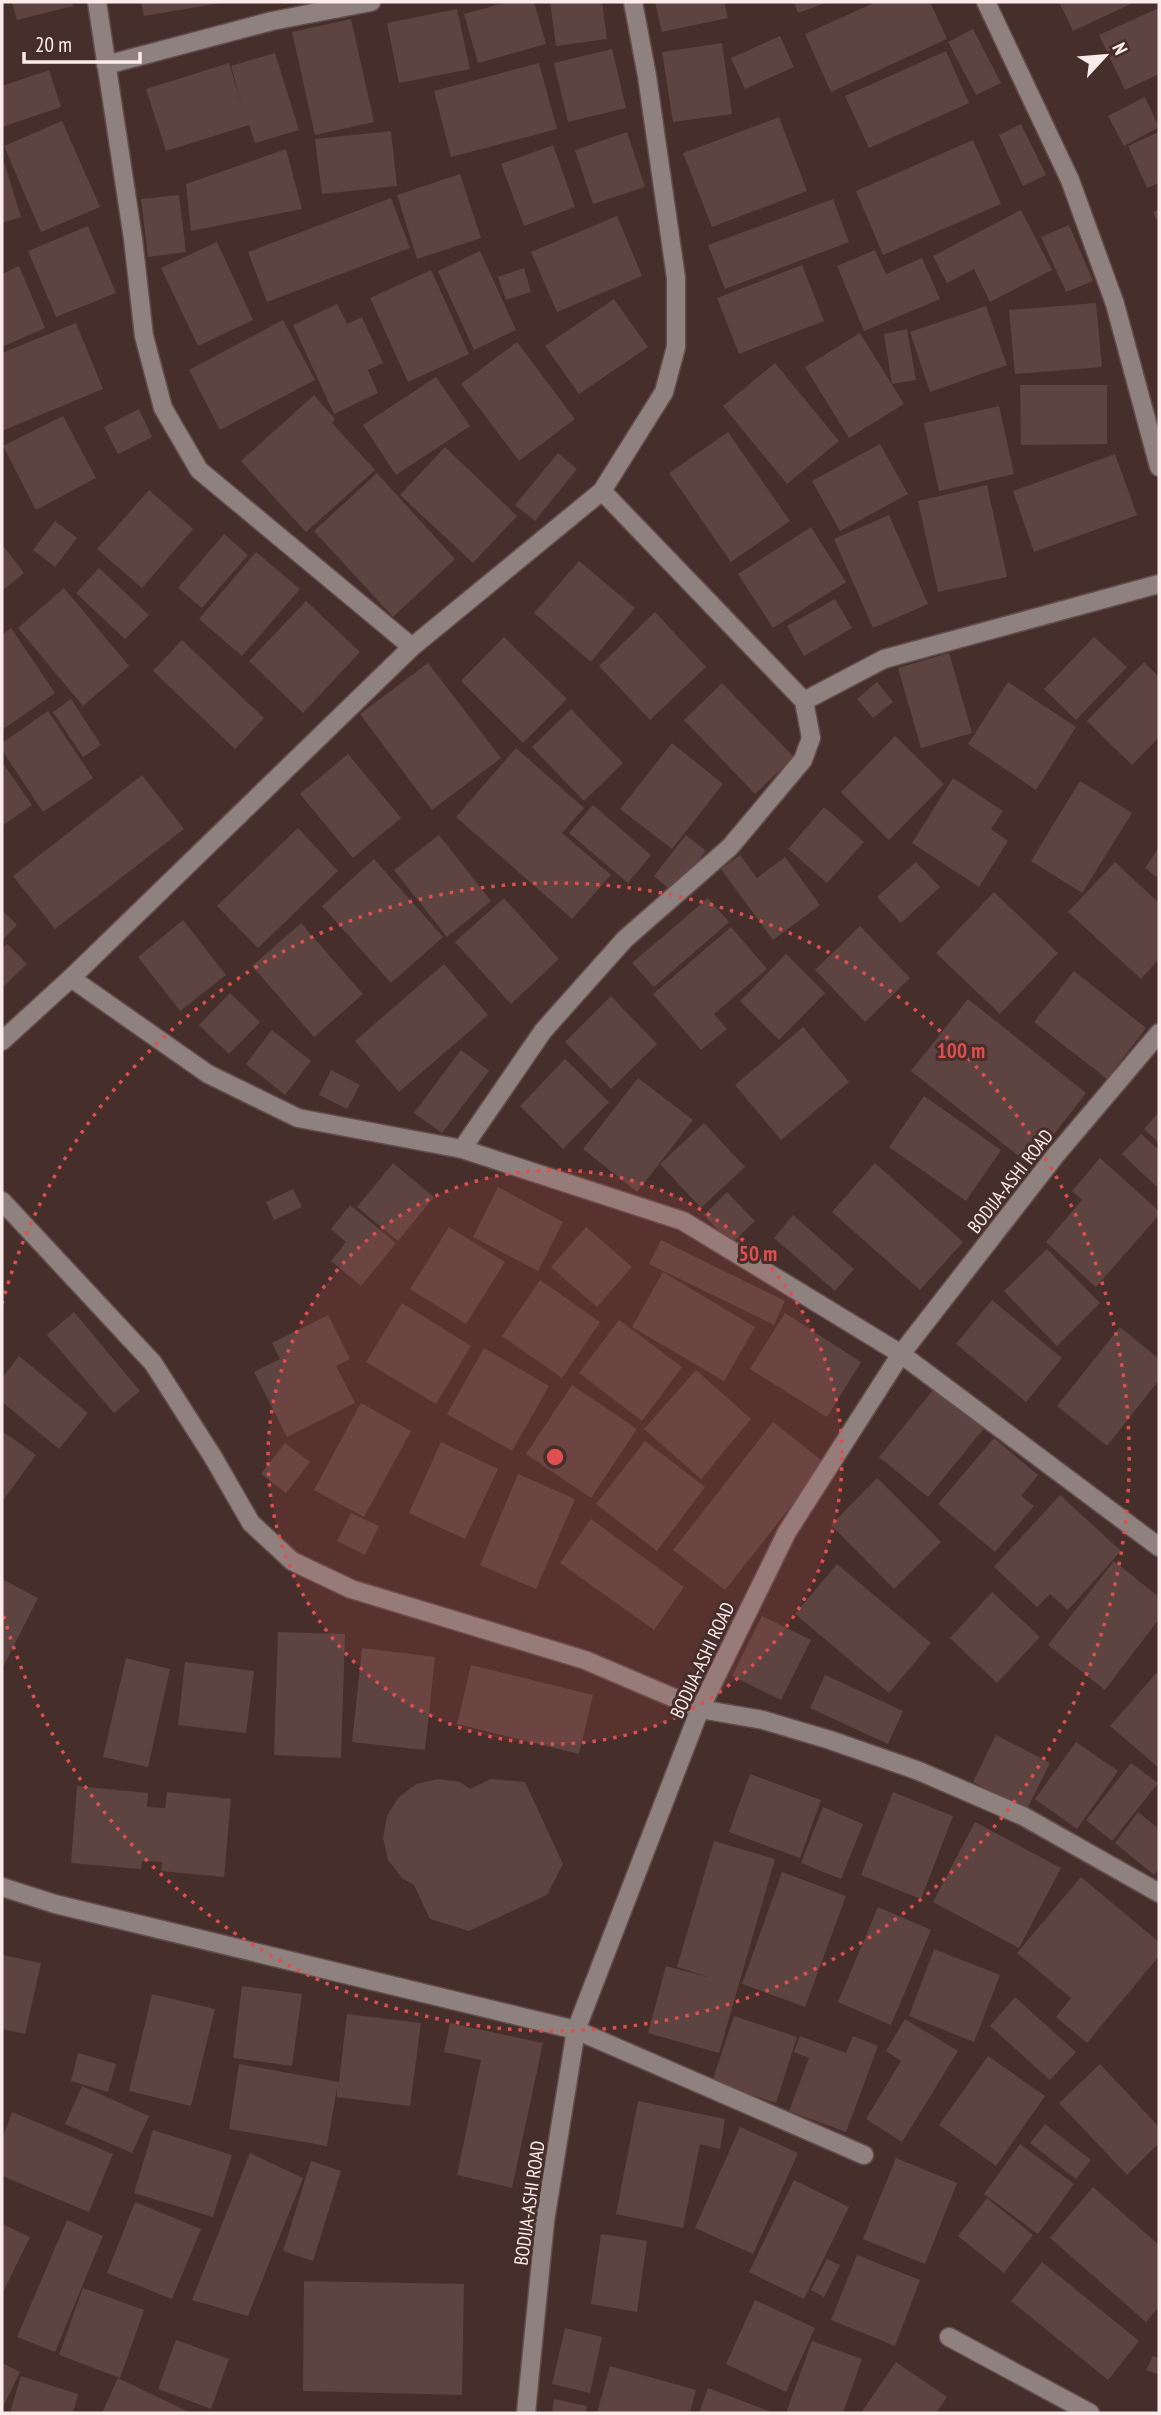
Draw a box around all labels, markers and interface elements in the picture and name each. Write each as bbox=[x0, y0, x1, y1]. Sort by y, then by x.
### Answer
scale bar bbox=[24, 21, 140, 65]
north arrow bbox=[1070, 21, 1140, 91]
text: 20 m bbox=[35, 31, 72, 58]
text: N bbox=[1107, 39, 1133, 58]
text: 100 m bbox=[937, 1037, 985, 1064]
street label: BODIJA-ASHI ROAD bbox=[962, 1124, 1058, 1238]
text: 50 m bbox=[739, 1240, 777, 1267]
centre of rings bbox=[543, 1445, 567, 1469]
street label: BODIJA-ASHI ROAD bbox=[665, 1598, 739, 1722]
street label: BODIJA-ASHI ROAD bbox=[508, 2139, 550, 2267]

